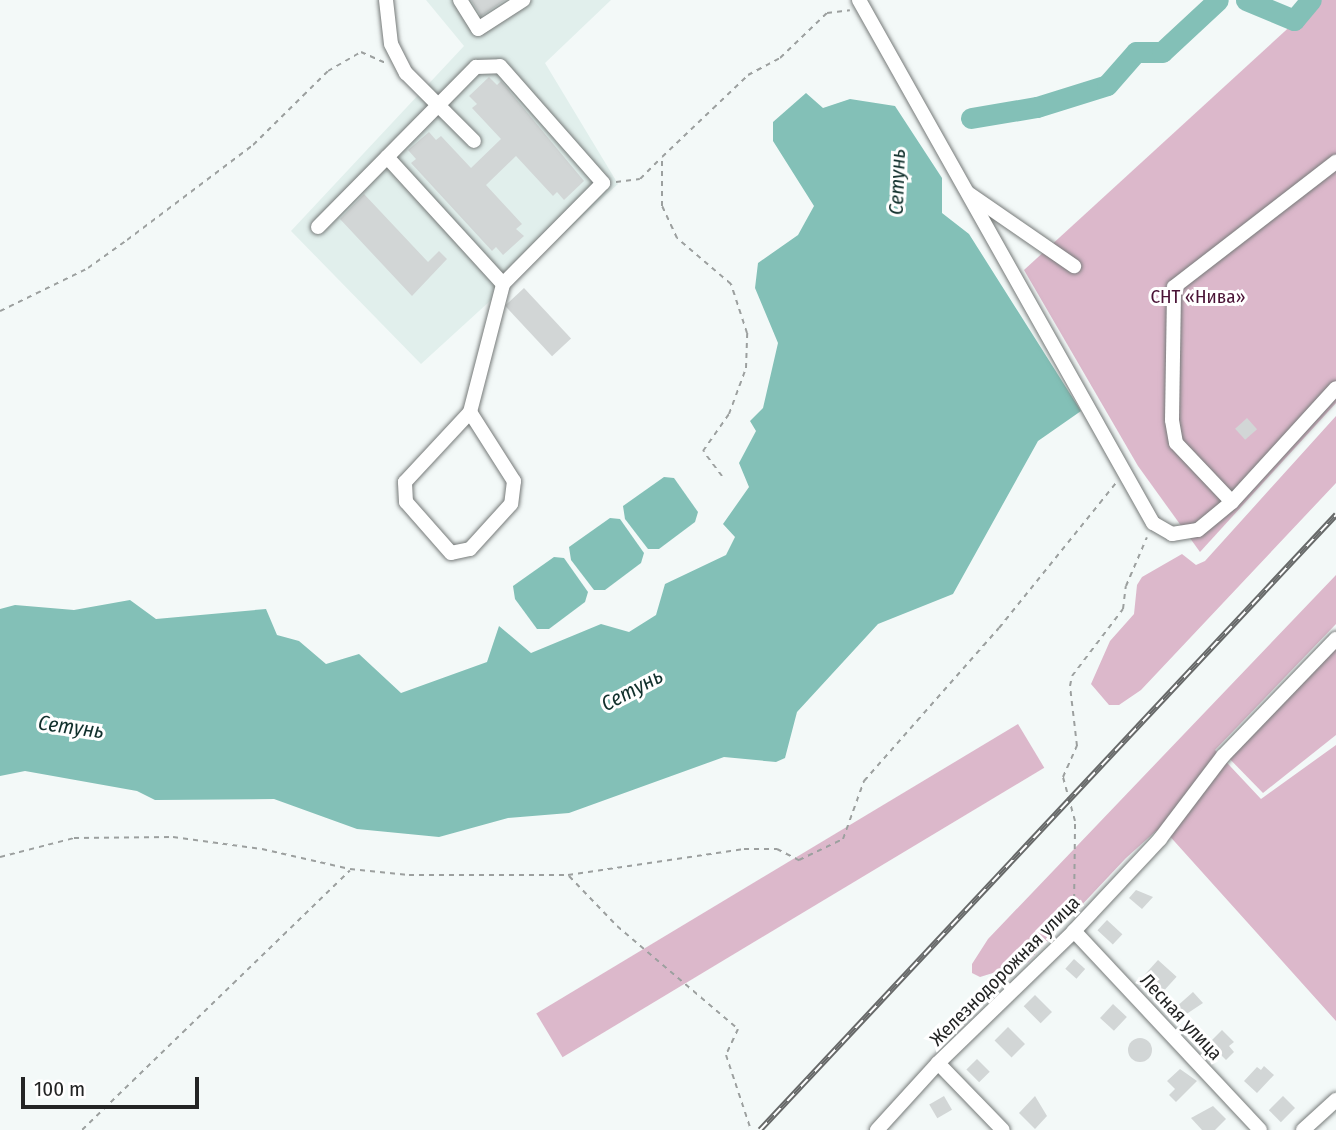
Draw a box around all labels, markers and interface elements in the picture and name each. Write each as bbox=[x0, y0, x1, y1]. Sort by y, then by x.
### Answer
water label: Сетунь bbox=[883, 149, 911, 215]
park label: СНТ «Нива» bbox=[1150, 286, 1246, 308]
water label: Сетунь bbox=[597, 663, 667, 717]
water label: Сетунь bbox=[37, 710, 105, 744]
street label: Железнодорожная улица bbox=[925, 891, 1085, 1051]
street label: Лесная улица bbox=[1135, 969, 1227, 1065]
scale bar bbox=[24, 1064, 203, 1108]
text: 100 m bbox=[34, 1076, 85, 1102]

